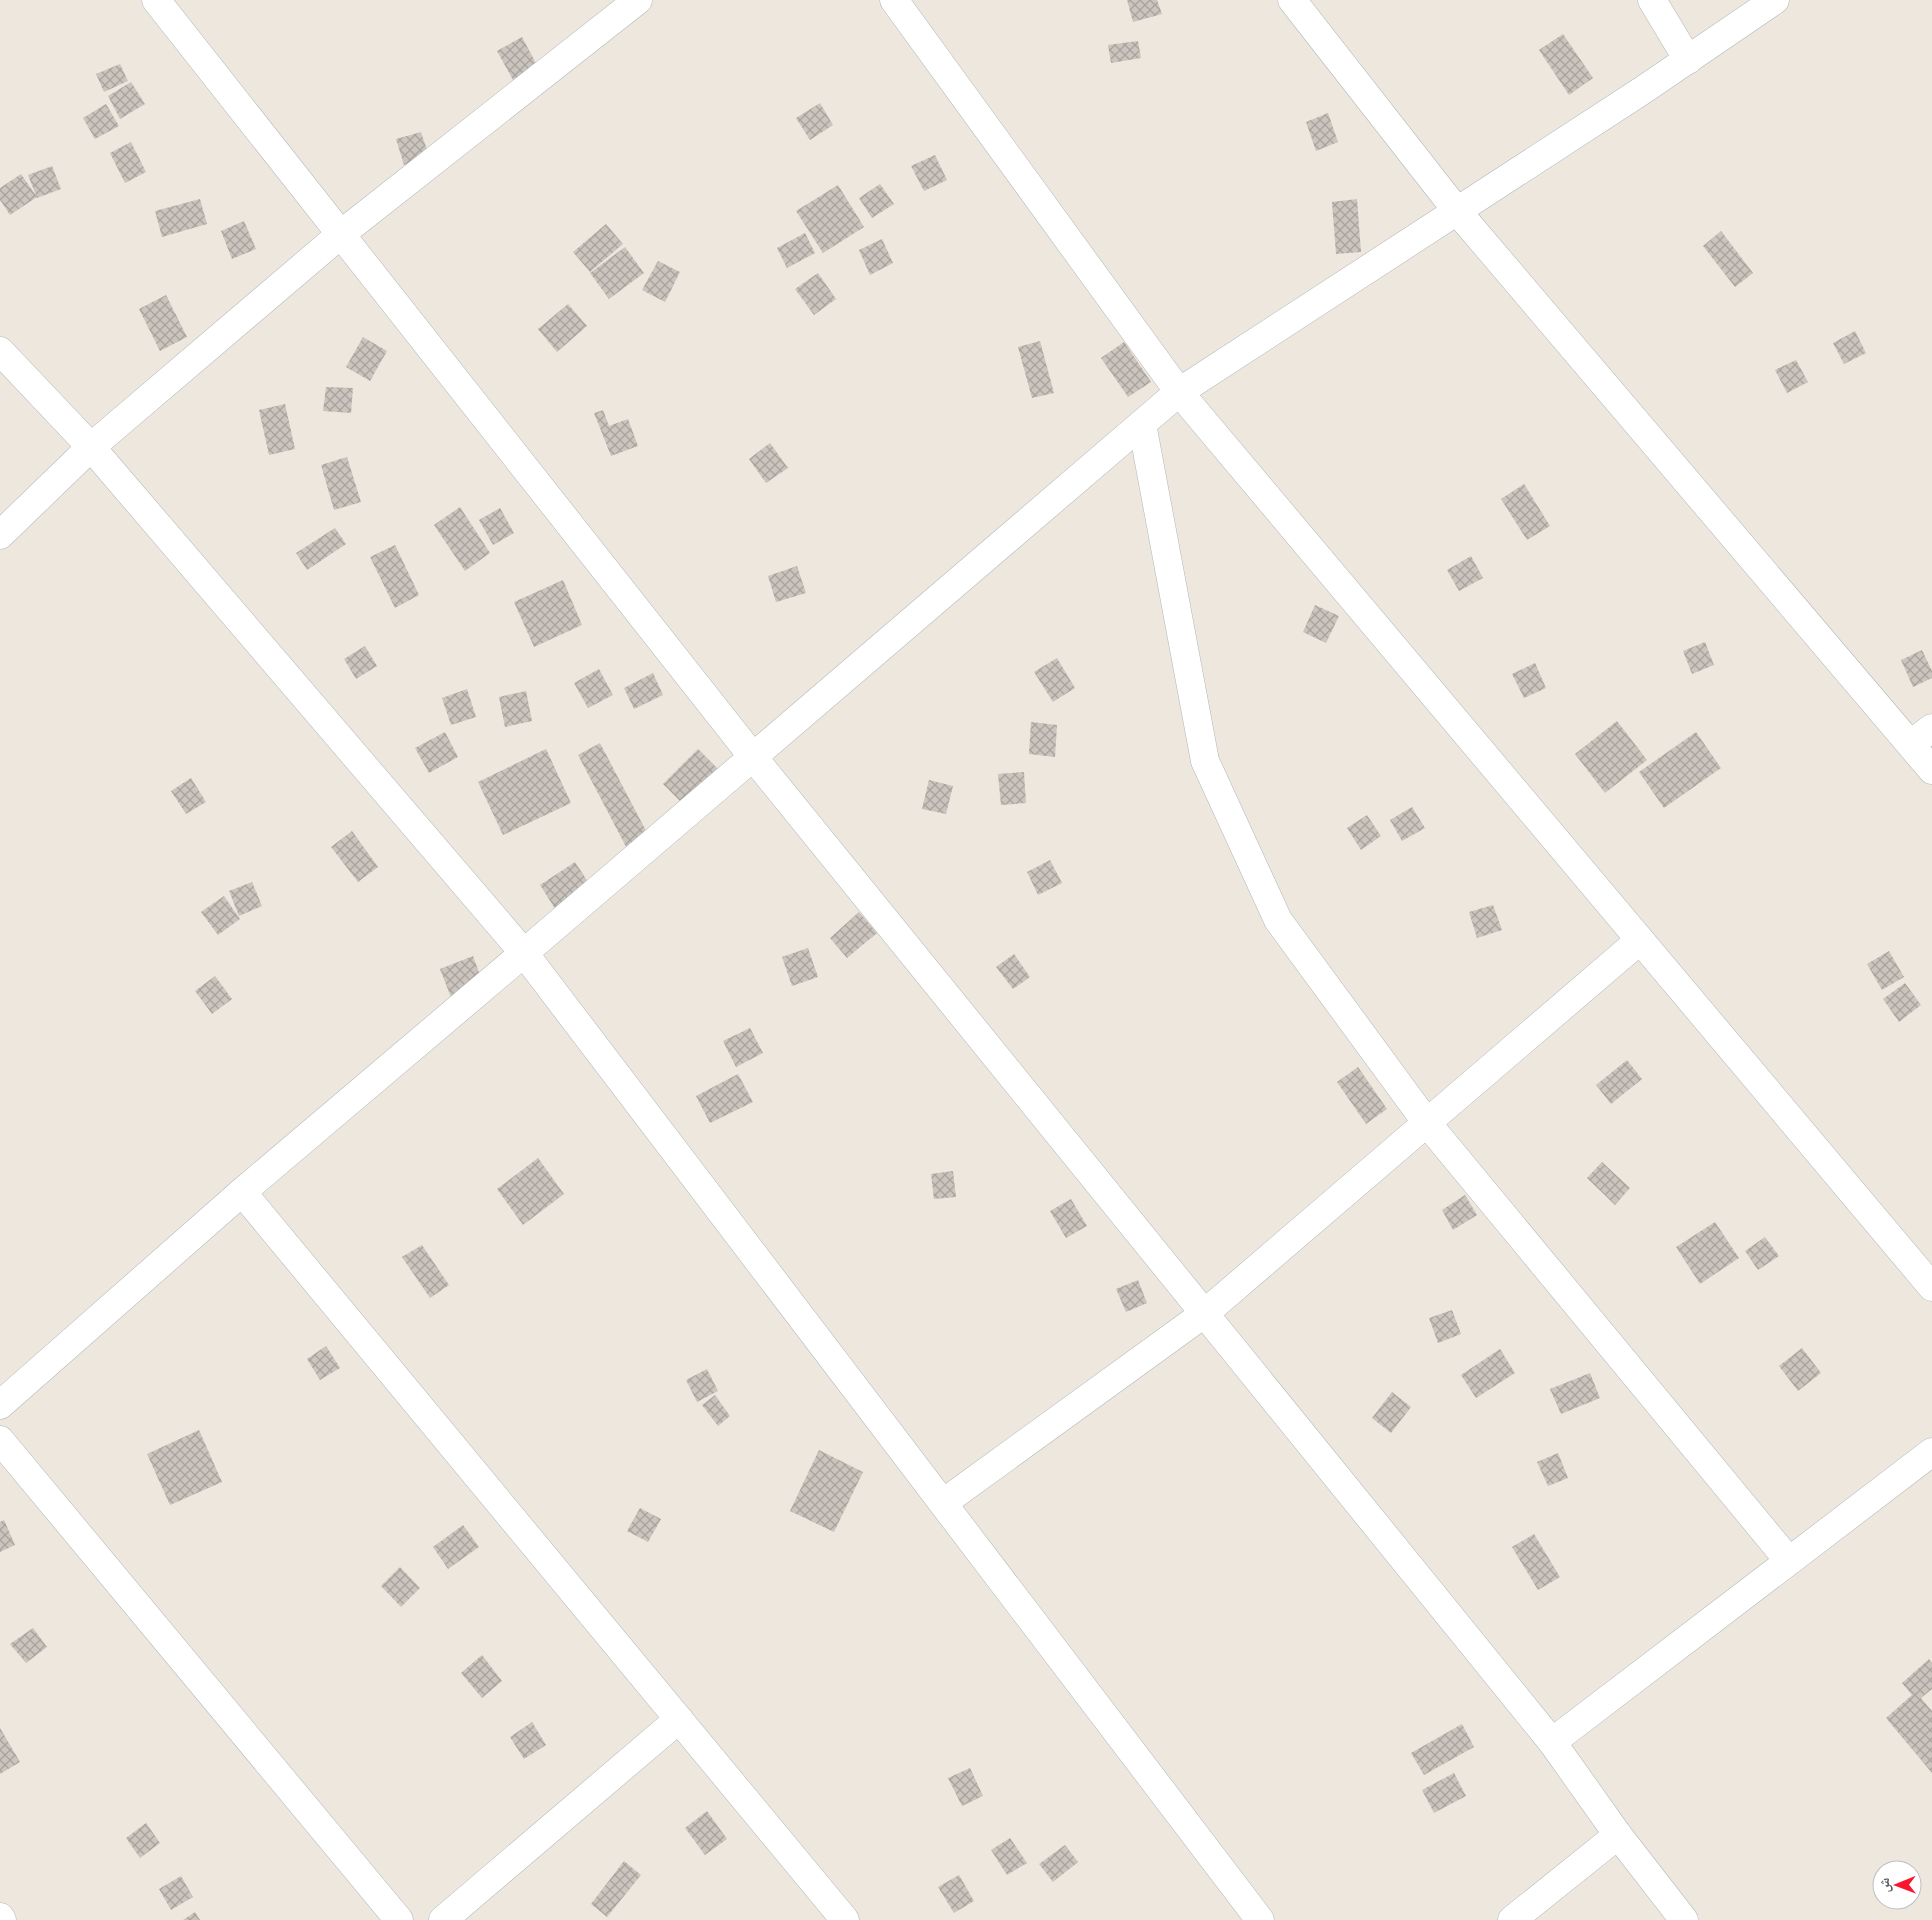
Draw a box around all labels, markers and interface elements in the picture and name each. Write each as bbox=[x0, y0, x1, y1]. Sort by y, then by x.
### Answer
north arrow bbox=[1872, 1860, 1922, 1910]
text: ش bbox=[1875, 1877, 1895, 1893]

